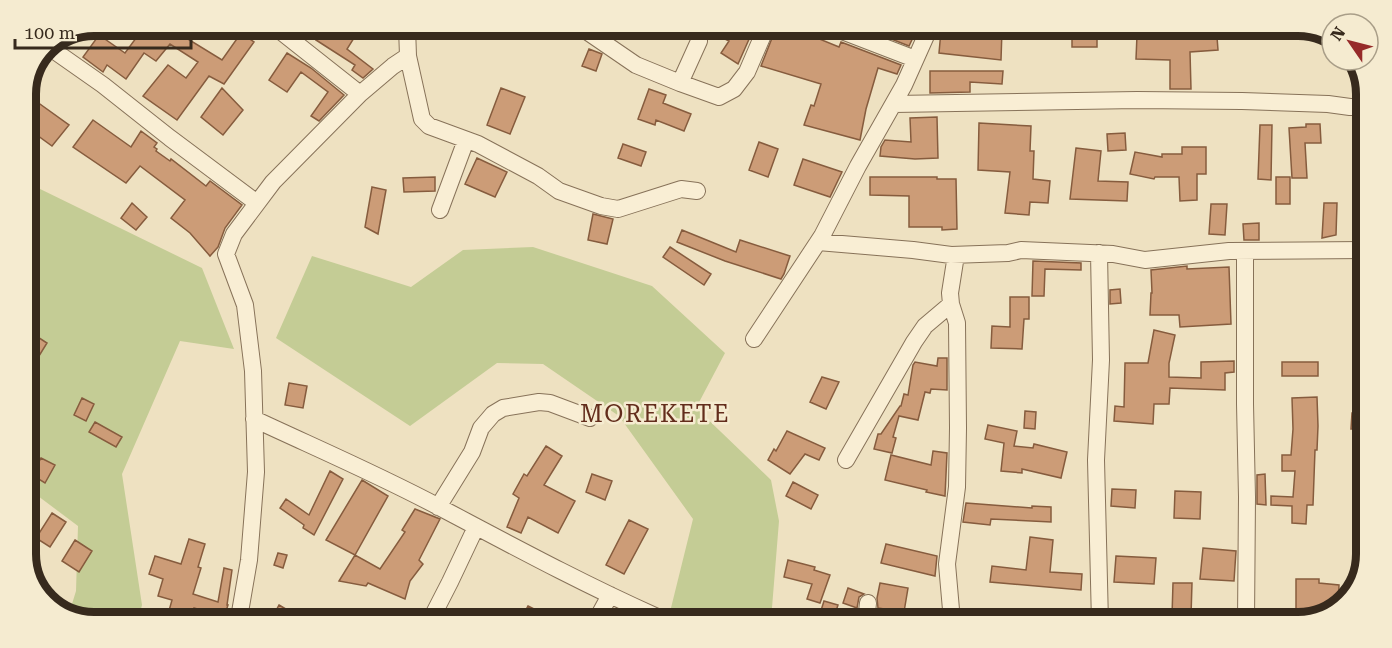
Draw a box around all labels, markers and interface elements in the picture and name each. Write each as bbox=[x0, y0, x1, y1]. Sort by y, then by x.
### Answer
scale bar bbox=[15, 12, 190, 50]
north arrow bbox=[1320, 12, 1380, 72]
text: 100 m bbox=[24, 22, 75, 43]
text: N bbox=[1327, 23, 1349, 44]
district label: MOREKETE bbox=[580, 400, 730, 428]

